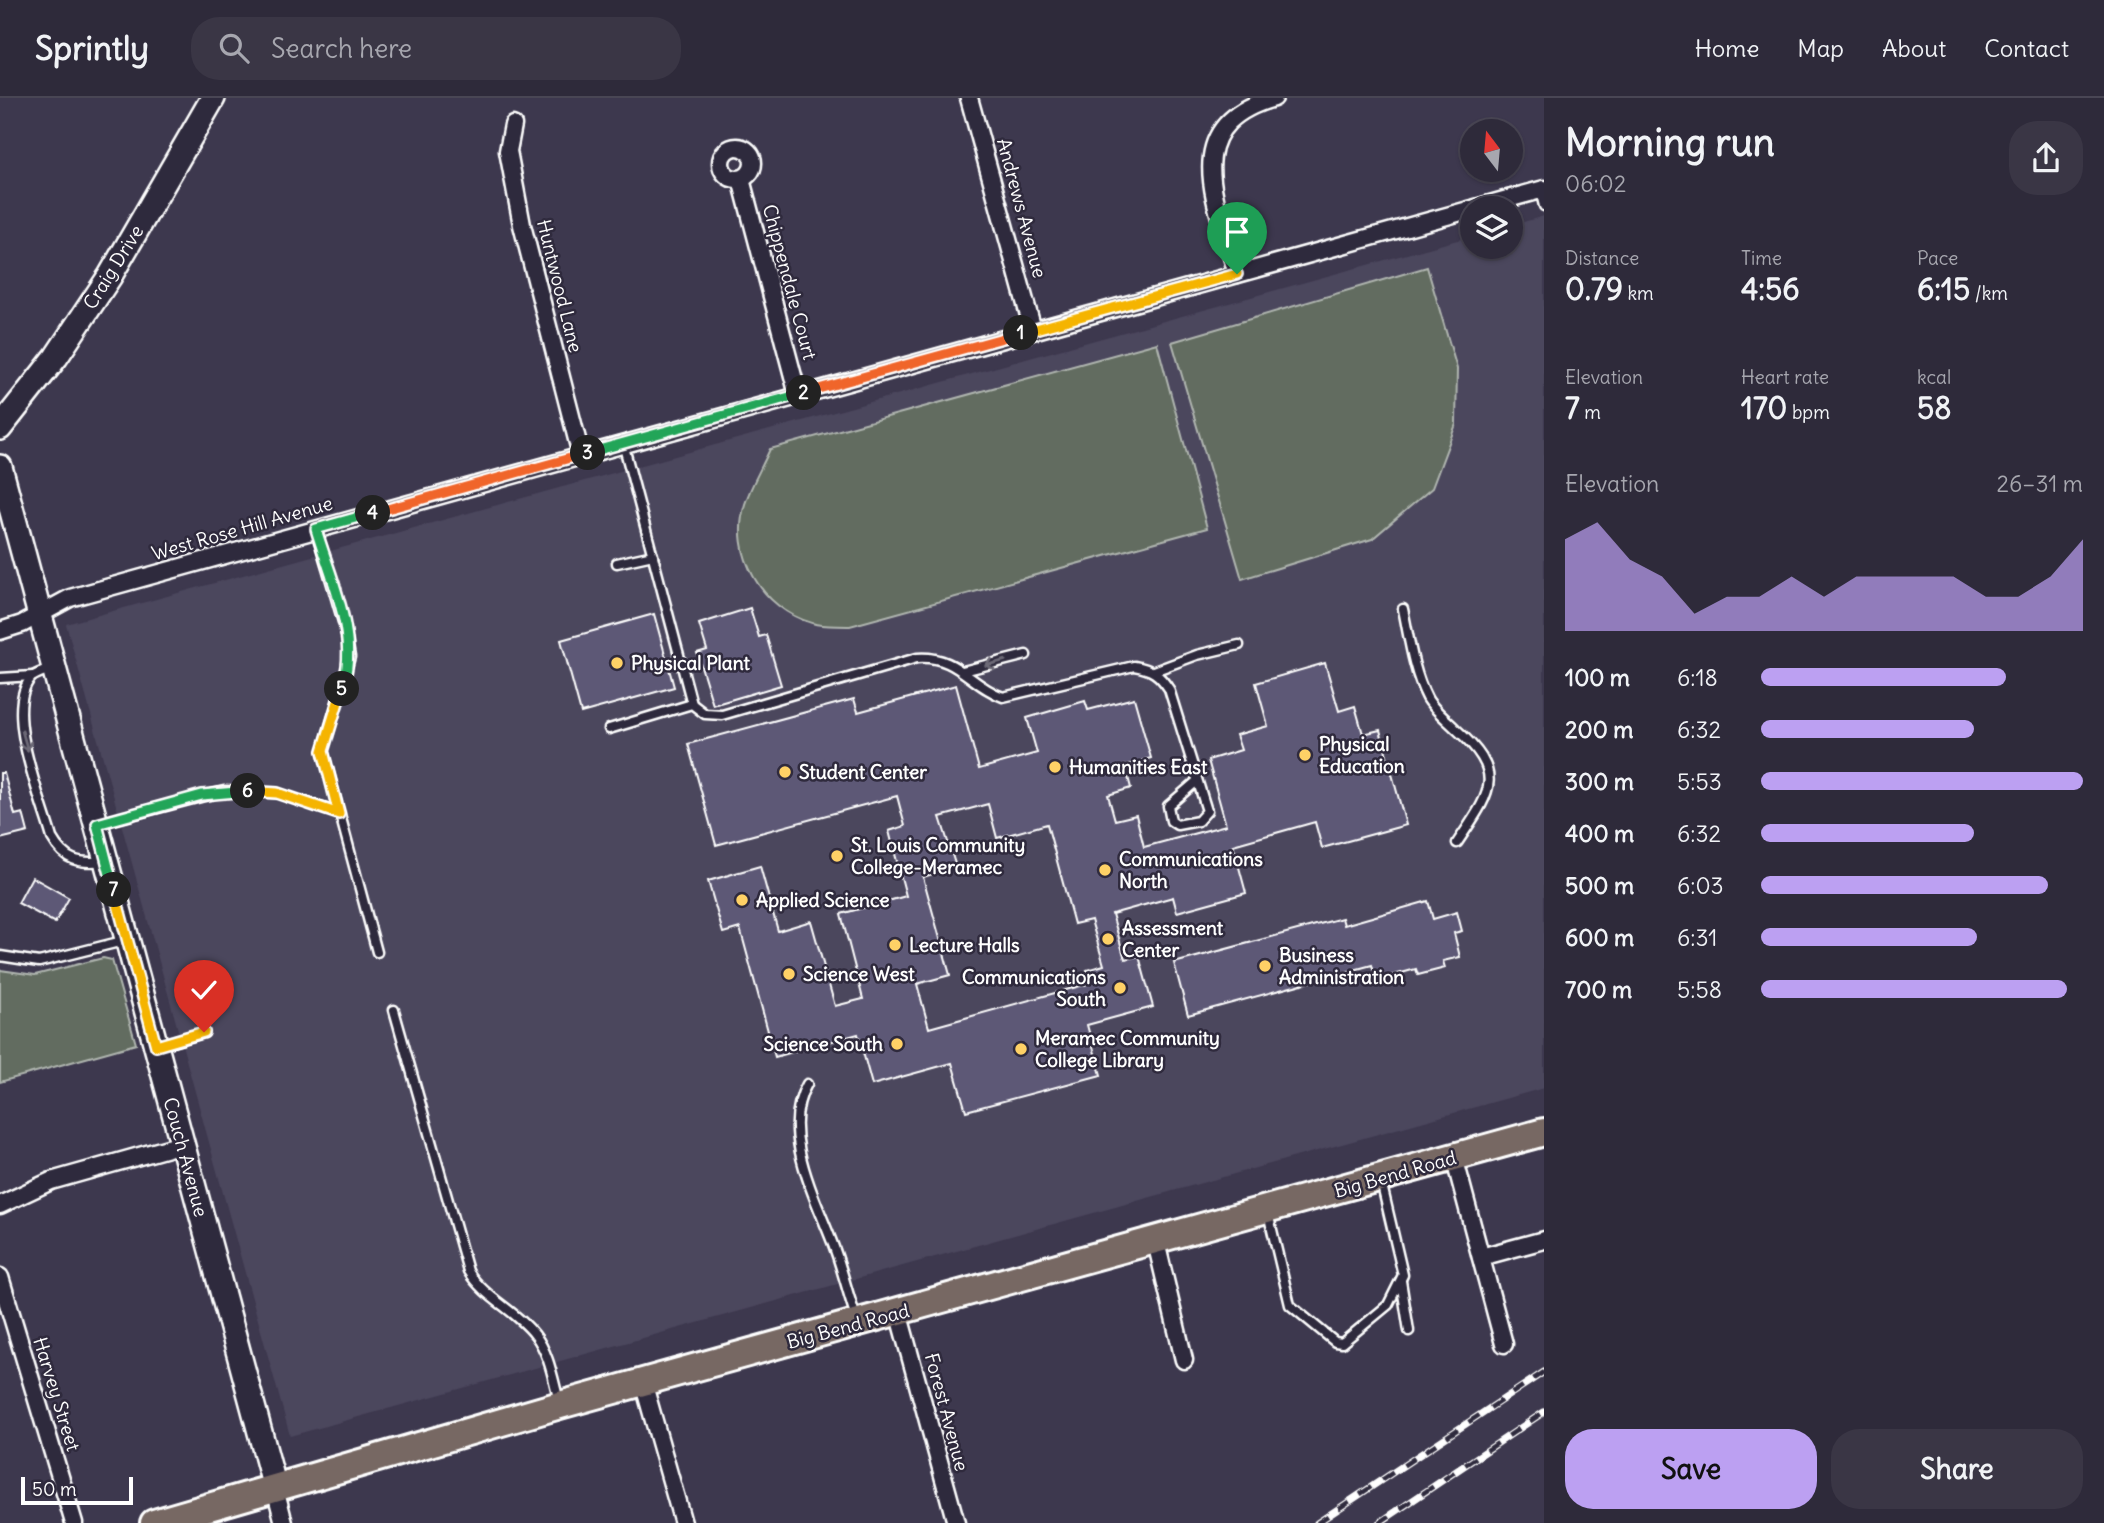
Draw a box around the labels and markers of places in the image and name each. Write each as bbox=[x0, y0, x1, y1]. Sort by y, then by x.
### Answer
pin bbox=[1207, 202, 1267, 274]
pin: 1 bbox=[1004, 316, 1038, 350]
pin: 2 bbox=[786, 376, 822, 410]
pin: 3 bbox=[570, 436, 606, 470]
pin: 4 bbox=[356, 496, 390, 530]
place label: Physical Plant bbox=[631, 651, 750, 675]
marker: Physical Plant bbox=[609, 655, 625, 671]
pin: 5 bbox=[324, 672, 360, 706]
place label: Physical Education bbox=[1319, 732, 1405, 778]
marker: Physical Education bbox=[1297, 747, 1313, 763]
place label: Humanities East bbox=[1069, 755, 1208, 779]
marker: Humanities East bbox=[1047, 759, 1063, 775]
place label: Student Center bbox=[799, 760, 927, 784]
marker: Student Center bbox=[777, 764, 793, 780]
pin: 6 bbox=[230, 774, 266, 808]
place label: St. Louis Community College-Meramec bbox=[851, 833, 1025, 879]
place label: Communications North bbox=[1119, 847, 1263, 893]
marker: St. Louis Community College-Meramec bbox=[829, 848, 845, 864]
marker: Communications North bbox=[1097, 862, 1113, 878]
pin: 7 bbox=[96, 872, 132, 908]
place label: Applied Science bbox=[756, 888, 890, 912]
marker: Applied Science bbox=[734, 892, 750, 908]
place label: Assessment Center bbox=[1122, 916, 1224, 962]
marker: Assessment Center bbox=[1100, 931, 1116, 947]
place label: Lecture Halls bbox=[909, 933, 1020, 957]
marker: Lecture Halls bbox=[887, 937, 903, 953]
place label: Business Administration bbox=[1279, 943, 1404, 989]
marker: Business Administration bbox=[1257, 958, 1273, 974]
pin bbox=[174, 960, 234, 1032]
place label: Science West bbox=[803, 962, 915, 986]
place label: Communications South bbox=[962, 965, 1106, 1011]
marker: Science West bbox=[781, 966, 797, 982]
marker: Communications South bbox=[1112, 980, 1128, 996]
place label: Meramec Community College Library bbox=[1035, 1026, 1220, 1072]
place label: Science South bbox=[763, 1032, 883, 1056]
marker: Science South bbox=[889, 1036, 905, 1052]
marker: Meramec Community College Library bbox=[1013, 1041, 1029, 1057]

